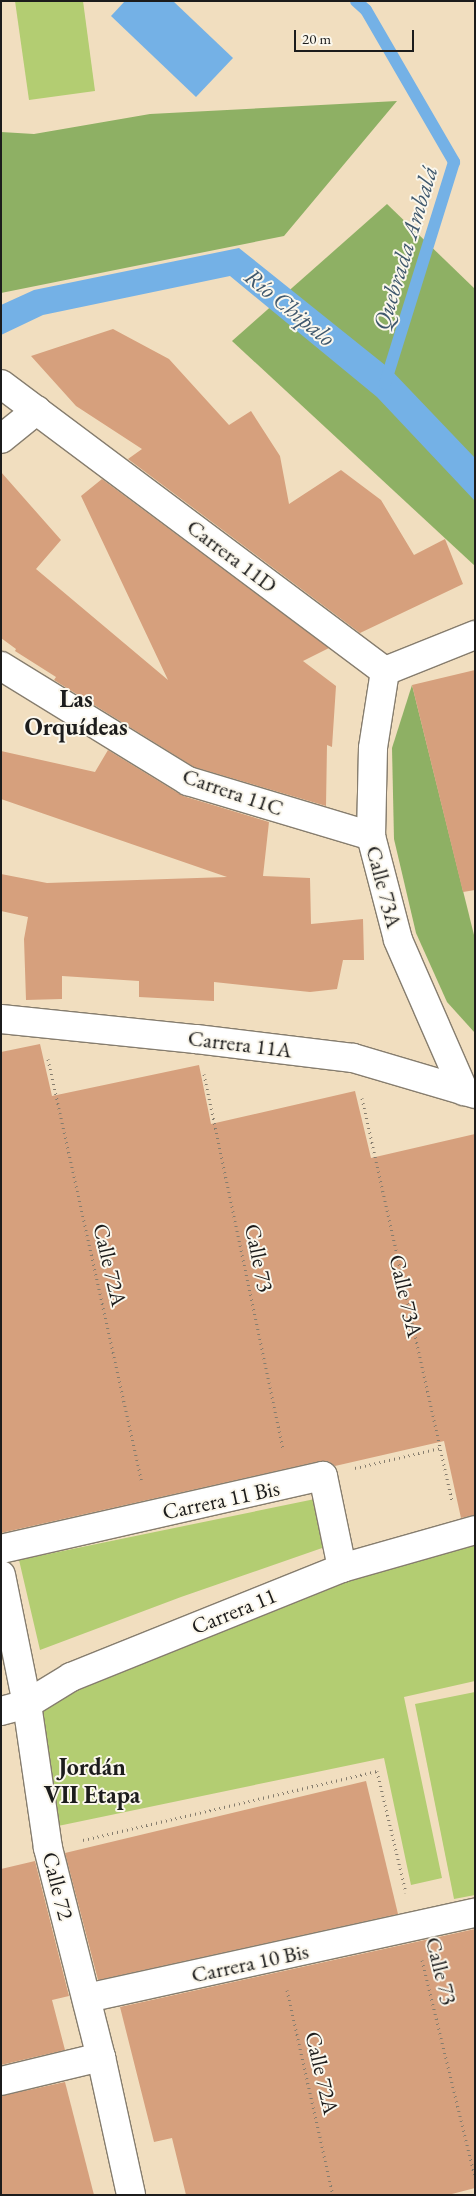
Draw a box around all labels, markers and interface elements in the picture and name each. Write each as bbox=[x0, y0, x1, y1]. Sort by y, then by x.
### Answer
scale bar bbox=[296, 20, 416, 52]
text: 20 m bbox=[302, 29, 331, 48]
water label: Quebrada Ambalá bbox=[366, 162, 444, 334]
water label: Río Chipalo bbox=[239, 262, 341, 352]
street label: Carrera 11D bbox=[182, 514, 282, 598]
district label: Las Orquídeas bbox=[24, 685, 128, 741]
street label: Carrera 11C bbox=[179, 762, 287, 822]
street label: Calle 73A bbox=[360, 843, 408, 931]
street label: Carrera 11A bbox=[187, 1025, 293, 1063]
street label: Calle 72A bbox=[88, 1221, 132, 1309]
street label: Calle 73 bbox=[239, 1221, 279, 1295]
street label: Calle 73A bbox=[384, 1252, 428, 1340]
street label: Carrera 11 Bis bbox=[160, 1475, 282, 1525]
street label: Carrera 11 bbox=[188, 1582, 280, 1640]
district label: Jordán VII Etapa bbox=[44, 1753, 140, 1809]
street label: Calle 72 bbox=[37, 1849, 79, 1923]
street label: Calle 73 bbox=[420, 1934, 462, 2008]
street label: Carrera 10 Bis bbox=[189, 1938, 311, 1988]
street label: Calle 72A bbox=[300, 2029, 344, 2117]

